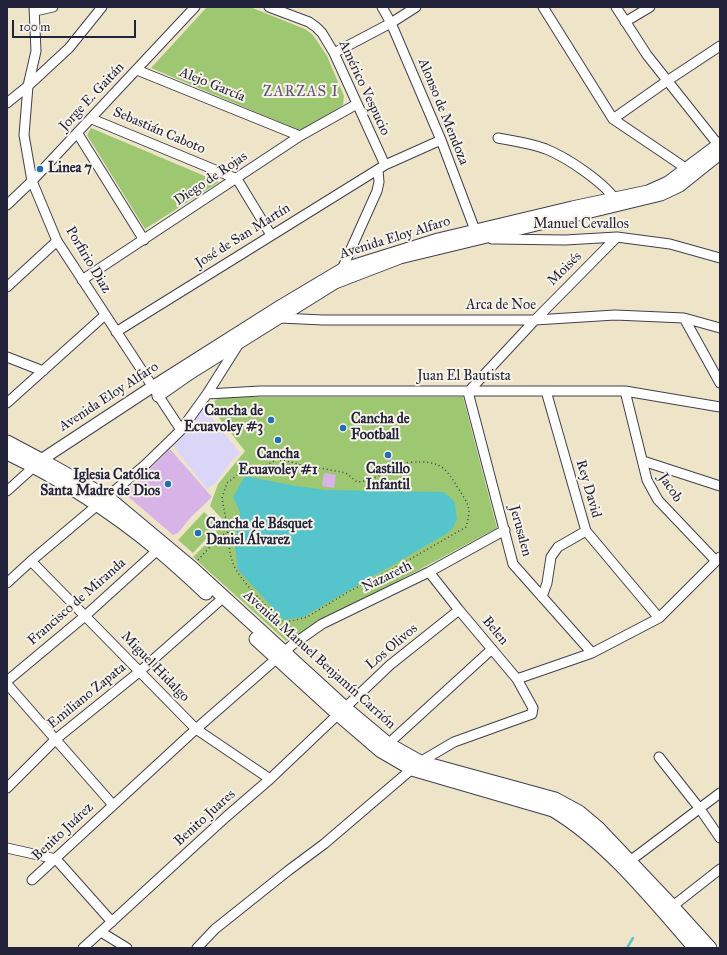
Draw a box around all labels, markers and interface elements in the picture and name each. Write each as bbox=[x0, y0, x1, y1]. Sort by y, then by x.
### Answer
scale bar bbox=[14, 12, 138, 38]
text: 100 m bbox=[19, 20, 50, 34]
street label: Américo Vespucio bbox=[335, 38, 393, 138]
street label: Alonso de Mendoza bbox=[414, 56, 472, 168]
street label: Jorge E. Gaitán bbox=[56, 59, 128, 135]
street label: Alejo García bbox=[177, 64, 247, 106]
district label: ZARZAS I bbox=[263, 83, 339, 101]
street label: Sebastián Caboto bbox=[110, 104, 208, 158]
street label: Diego de Rojas bbox=[171, 148, 251, 210]
place label: Linea 7 bbox=[48, 161, 92, 177]
marker: Linea 7 bbox=[35, 164, 45, 174]
street label: José de San Martín bbox=[192, 200, 294, 272]
street label: Avenida Eloy Alfaro bbox=[337, 213, 453, 263]
street label: Manuel Cevallos bbox=[533, 217, 629, 233]
street label: Porfirio Diaz bbox=[62, 224, 114, 296]
street label: Moisés bbox=[544, 248, 586, 290]
street label: Arca de Noe bbox=[466, 298, 536, 314]
street label: Avenida Eloy Alfaro bbox=[56, 359, 162, 435]
street label: Juan El Bautista bbox=[417, 369, 511, 385]
place label: Cancha de Ecuavoley #3 bbox=[184, 404, 263, 436]
place label: Cancha de Football bbox=[351, 412, 410, 444]
marker: Cancha de Ecuavoley #3 bbox=[266, 415, 276, 425]
marker: Cancha de Football bbox=[338, 423, 348, 433]
marker: Cancha Ecuavoley #1 bbox=[273, 435, 283, 445]
place label: Cancha Ecuavoley #1 bbox=[239, 447, 317, 480]
marker: Castillo Infantil bbox=[383, 450, 393, 460]
street label: Rey David bbox=[572, 458, 604, 520]
place label: Castillo Infantil bbox=[366, 462, 410, 494]
place label: Iglesia Católica Santa Madre de Dios bbox=[40, 468, 160, 500]
street label: Jacob bbox=[654, 470, 686, 506]
marker: Iglesia Católica Santa Madre de Dios bbox=[163, 479, 173, 489]
street label: Jerusalen bbox=[505, 504, 535, 558]
place label: Cancha de Básquet Daniel Álvarez bbox=[206, 517, 313, 550]
marker: Cancha de Básquet Daniel Álvarez bbox=[193, 528, 203, 538]
street label: Francisco de Miranda bbox=[25, 555, 129, 649]
street label: Nazareth bbox=[359, 558, 415, 596]
street label: Avenida Manuel Benjamín Carrión bbox=[239, 587, 399, 733]
street label: Belen bbox=[478, 613, 512, 649]
street label: Los Olivos bbox=[363, 620, 421, 674]
street label: Miguel Hidalgo bbox=[117, 628, 193, 706]
street label: Emiliano Zapata bbox=[45, 659, 129, 733]
street label: Benito Juares bbox=[171, 786, 239, 850]
street label: Benito Juárez bbox=[29, 799, 97, 865]

